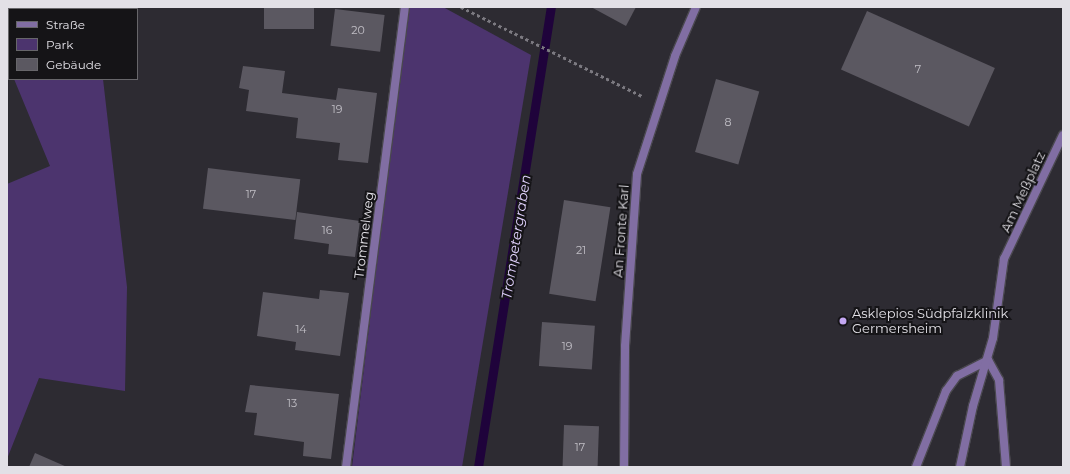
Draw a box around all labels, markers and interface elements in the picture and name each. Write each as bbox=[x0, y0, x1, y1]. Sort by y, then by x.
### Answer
legend bbox=[8, 8, 138, 80]
text: Straße bbox=[46, 17, 85, 32]
house number: 20 bbox=[351, 23, 365, 37]
text: Park bbox=[46, 37, 73, 52]
text: Gebäude bbox=[46, 57, 101, 72]
house number: 7 bbox=[915, 62, 921, 76]
house number: 19 bbox=[332, 102, 342, 116]
house number: 8 bbox=[724, 115, 732, 129]
street label: Am Meßplatz bbox=[997, 149, 1049, 235]
water label: Trompetergraben bbox=[498, 173, 534, 301]
street label: An Fronte Karl bbox=[610, 184, 632, 278]
house number: 17 bbox=[246, 187, 256, 201]
street label: Trommelweg bbox=[351, 191, 377, 279]
house number: 16 bbox=[322, 223, 332, 237]
house number: 21 bbox=[576, 243, 586, 257]
place label: Asklepios Südpfalzklinik Germersheim bbox=[852, 306, 1008, 337]
marker: Asklepios Südpfalzklinik Germersheim bbox=[837, 315, 849, 327]
house number: 14 bbox=[295, 322, 307, 336]
house number: 19 bbox=[562, 339, 572, 353]
house number: 13 bbox=[287, 396, 297, 410]
house number: 17 bbox=[575, 440, 585, 454]

